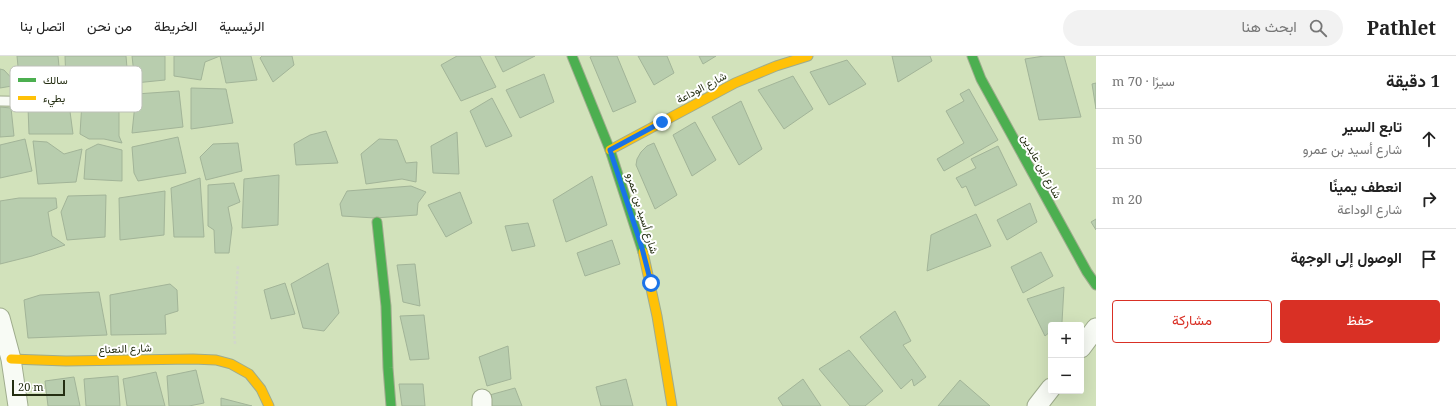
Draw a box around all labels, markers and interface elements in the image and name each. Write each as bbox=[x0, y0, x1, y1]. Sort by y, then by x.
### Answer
search box bbox=[1063, 10, 1343, 46]
text: Pathlet bbox=[1367, 15, 1436, 41]
text: اتصل بنا bbox=[20, 16, 65, 35]
text: من نحن bbox=[87, 16, 132, 35]
text: الخريطة bbox=[154, 16, 197, 35]
text: الرئيسية bbox=[219, 16, 265, 35]
text: ابحث هنا bbox=[1241, 16, 1297, 36]
icon: search bbox=[1307, 17, 1329, 39]
legend bbox=[10, 66, 142, 112]
street label: شارع الوداعة bbox=[673, 67, 729, 107]
text: 1 دقيقة bbox=[1386, 69, 1440, 92]
text: سالك bbox=[43, 72, 68, 87]
text: سيرًا · 70 m bbox=[1112, 72, 1175, 90]
text: بطيء bbox=[43, 90, 65, 108]
route end bbox=[653, 113, 671, 131]
text: تابع السير bbox=[1342, 116, 1402, 136]
icon: ahead bbox=[1418, 128, 1440, 150]
text: 50 m bbox=[1112, 130, 1142, 148]
street label: شارع ابن عابدين bbox=[1017, 131, 1066, 201]
text: شارع أسيد بن عمرو bbox=[1303, 140, 1402, 158]
street label: شارع أسيد بن عمرو bbox=[623, 171, 663, 256]
text: انعطف يمينًا bbox=[1329, 176, 1402, 196]
icon: right bbox=[1418, 188, 1440, 210]
text: 20 m bbox=[1112, 190, 1142, 208]
text: شارع الوداعة bbox=[1337, 200, 1402, 218]
text: الوصول إلى الوجهة bbox=[1291, 247, 1402, 267]
icon: arrive bbox=[1418, 248, 1440, 270]
route start bbox=[642, 274, 660, 292]
button: مشاركة bbox=[1112, 300, 1272, 343]
button: حفظ bbox=[1280, 300, 1440, 343]
map controls bbox=[1048, 322, 1084, 394]
button: + bbox=[1048, 322, 1084, 358]
street label: شارع النعناع bbox=[98, 340, 152, 357]
button: − bbox=[1048, 358, 1084, 394]
scale bar bbox=[12, 378, 65, 397]
text: 20 m bbox=[18, 379, 44, 394]

